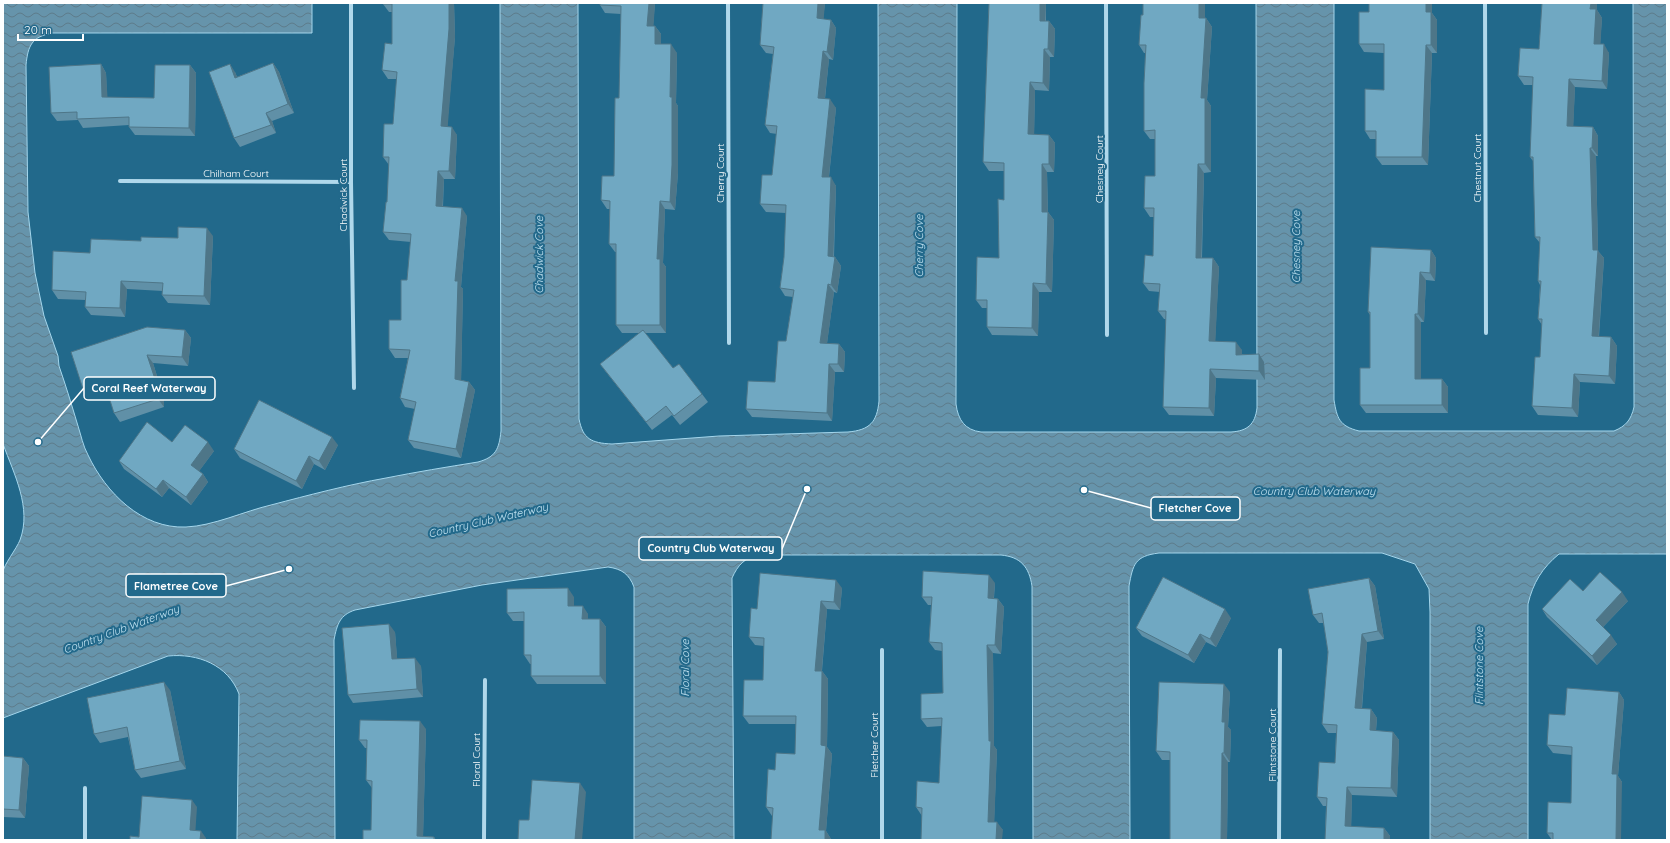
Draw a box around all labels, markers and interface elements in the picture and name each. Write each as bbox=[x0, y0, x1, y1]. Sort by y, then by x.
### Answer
scale bar bbox=[18, 16, 83, 42]
text: 20 m bbox=[24, 22, 52, 37]
street label: Chestnut Court bbox=[1471, 133, 1484, 203]
street label: Chesney Court bbox=[1093, 134, 1106, 203]
street label: Cherry Court bbox=[714, 143, 727, 203]
street label: Chadwick Court bbox=[337, 158, 350, 231]
street label: Chilham Court bbox=[203, 167, 269, 180]
water label: Chesney Cove bbox=[1289, 210, 1303, 283]
water label: Cherry Cove bbox=[912, 214, 926, 278]
water label: Chadwick Cove bbox=[532, 215, 546, 294]
callout: Coral Reef Waterway bbox=[84, 377, 215, 400]
text: Coral Reef Waterway bbox=[91, 381, 207, 395]
water label: Country Club Waterway bbox=[1253, 484, 1376, 498]
callout: Fletcher Cove bbox=[1151, 497, 1240, 520]
water label: Country Club Waterway bbox=[427, 499, 550, 541]
text: Fletcher Cove bbox=[1159, 501, 1232, 515]
callout: Country Club Waterway bbox=[639, 537, 782, 560]
text: Country Club Waterway bbox=[647, 541, 775, 555]
callout: Flametree Cove bbox=[126, 574, 226, 597]
text: Flametree Cove bbox=[134, 579, 219, 593]
water label: Country Club Waterway bbox=[61, 601, 182, 656]
water label: Flintstone Cove bbox=[1472, 626, 1486, 705]
water label: Floral Cove bbox=[678, 639, 692, 697]
street label: Flintstone Court bbox=[1266, 708, 1279, 782]
street label: Fletcher Court bbox=[868, 712, 881, 778]
street label: Floral Court bbox=[470, 732, 483, 787]

